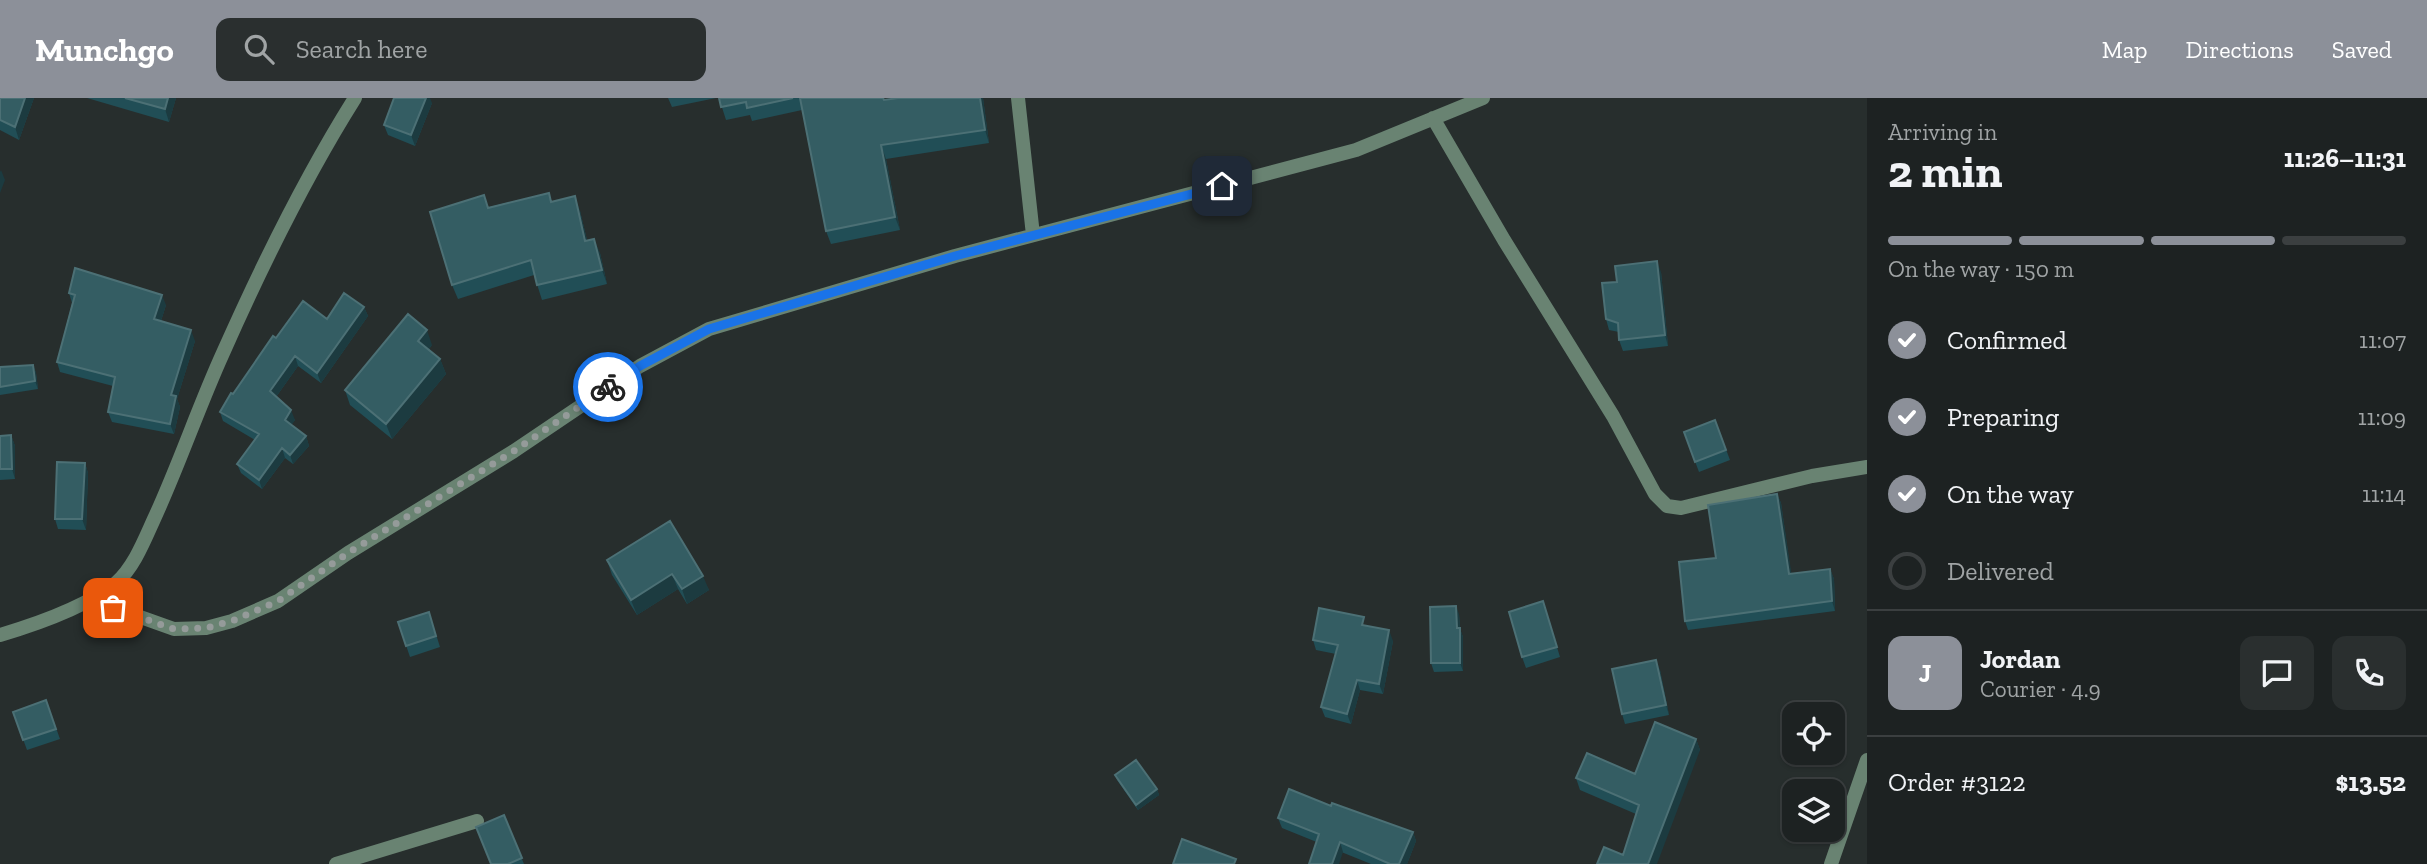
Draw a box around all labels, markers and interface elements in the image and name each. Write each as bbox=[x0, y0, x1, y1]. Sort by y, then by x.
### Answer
search box bbox=[216, 18, 706, 81]
text: Munchgo bbox=[35, 30, 174, 69]
icon: search bbox=[240, 30, 278, 68]
text: Search here bbox=[296, 33, 427, 65]
text: Map bbox=[2102, 35, 2148, 64]
text: Directions bbox=[2186, 35, 2294, 64]
text: Saved bbox=[2332, 35, 2392, 64]
text: Arriving in bbox=[1888, 118, 1997, 146]
text: 11:26–11:31 bbox=[2284, 142, 2406, 174]
text: 2 min bbox=[1888, 144, 2003, 199]
pin bbox=[1192, 156, 1252, 216]
icon: home bbox=[1203, 167, 1241, 205]
text: On the way · 150 m bbox=[1888, 255, 2074, 283]
icon: check bbox=[1888, 321, 1926, 359]
text: Confirmed bbox=[1947, 324, 2067, 356]
text: 11:07 bbox=[2359, 326, 2406, 354]
courier bbox=[573, 352, 643, 422]
icon: bike bbox=[589, 368, 627, 406]
icon: check bbox=[1888, 398, 1926, 436]
text: Preparing bbox=[1947, 401, 2059, 433]
text: 11:09 bbox=[2358, 403, 2406, 431]
icon: check bbox=[1888, 475, 1926, 513]
text: On the way bbox=[1947, 478, 2074, 510]
text: 11:14 bbox=[2362, 480, 2406, 508]
text: Delivered bbox=[1947, 555, 2054, 587]
pin bbox=[83, 578, 143, 638]
icon: bag bbox=[94, 589, 132, 627]
button: chat bbox=[2240, 636, 2314, 710]
button: phone bbox=[2332, 636, 2406, 710]
text: Jordan bbox=[1980, 643, 2060, 675]
text: J bbox=[1919, 657, 1931, 689]
text: Courier · 4.9 bbox=[1980, 675, 2101, 703]
map controls bbox=[1782, 702, 1845, 842]
button: locate bbox=[1782, 702, 1845, 765]
text: Order #3122 bbox=[1888, 766, 2026, 798]
text: $13.52 bbox=[2335, 766, 2406, 798]
button: layers bbox=[1782, 779, 1845, 842]

